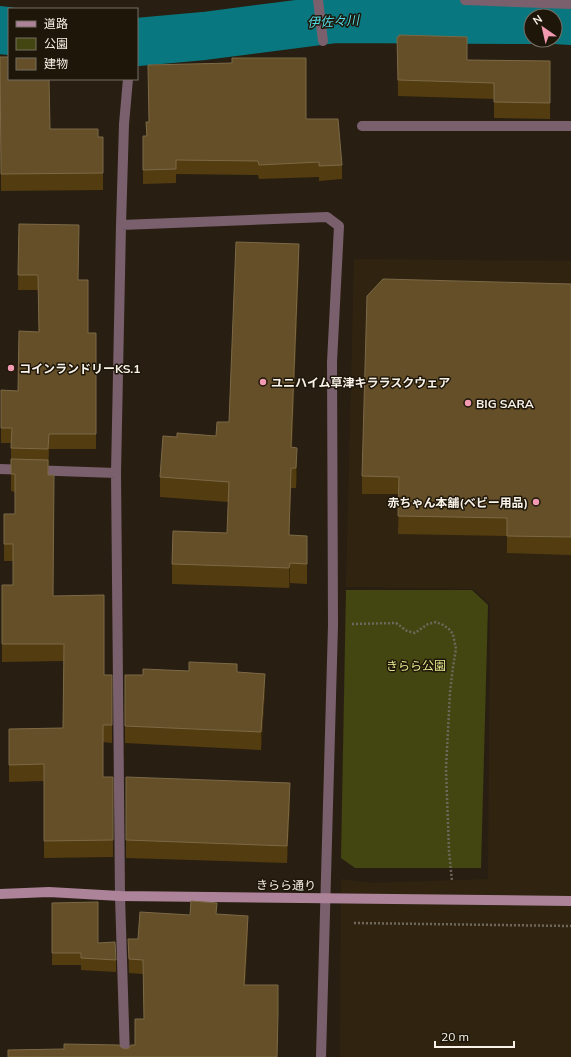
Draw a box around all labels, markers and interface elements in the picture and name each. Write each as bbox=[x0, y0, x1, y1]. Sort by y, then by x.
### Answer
legend bbox=[8, 8, 138, 80]
north arrow bbox=[523, 8, 563, 48]
water label: 伊佐々川 bbox=[307, 12, 361, 30]
text: N bbox=[530, 12, 545, 28]
text: 道路 bbox=[44, 16, 68, 31]
text: 公園 bbox=[44, 36, 68, 51]
text: 建物 bbox=[44, 56, 68, 71]
place label: コインランドリーKS.1 bbox=[19, 361, 141, 376]
marker: コインランドリーKS.1 bbox=[6, 363, 16, 373]
place label: ユニハイム草津キララスクウェア bbox=[271, 375, 450, 390]
marker: ユニハイム草津キララスクウェア bbox=[258, 377, 268, 387]
place label: BIG SARA bbox=[476, 396, 534, 411]
marker: BIG SARA bbox=[463, 398, 473, 408]
place label: 赤ちゃん本舗(ベビー用品) bbox=[387, 495, 528, 510]
marker: 赤ちゃん本舗(ベビー用品) bbox=[531, 497, 541, 507]
park label: きらら公園 bbox=[386, 658, 446, 673]
street label: きらら通り bbox=[256, 877, 316, 893]
scale bar bbox=[435, 1023, 514, 1049]
text: 20 m bbox=[441, 1029, 469, 1044]

